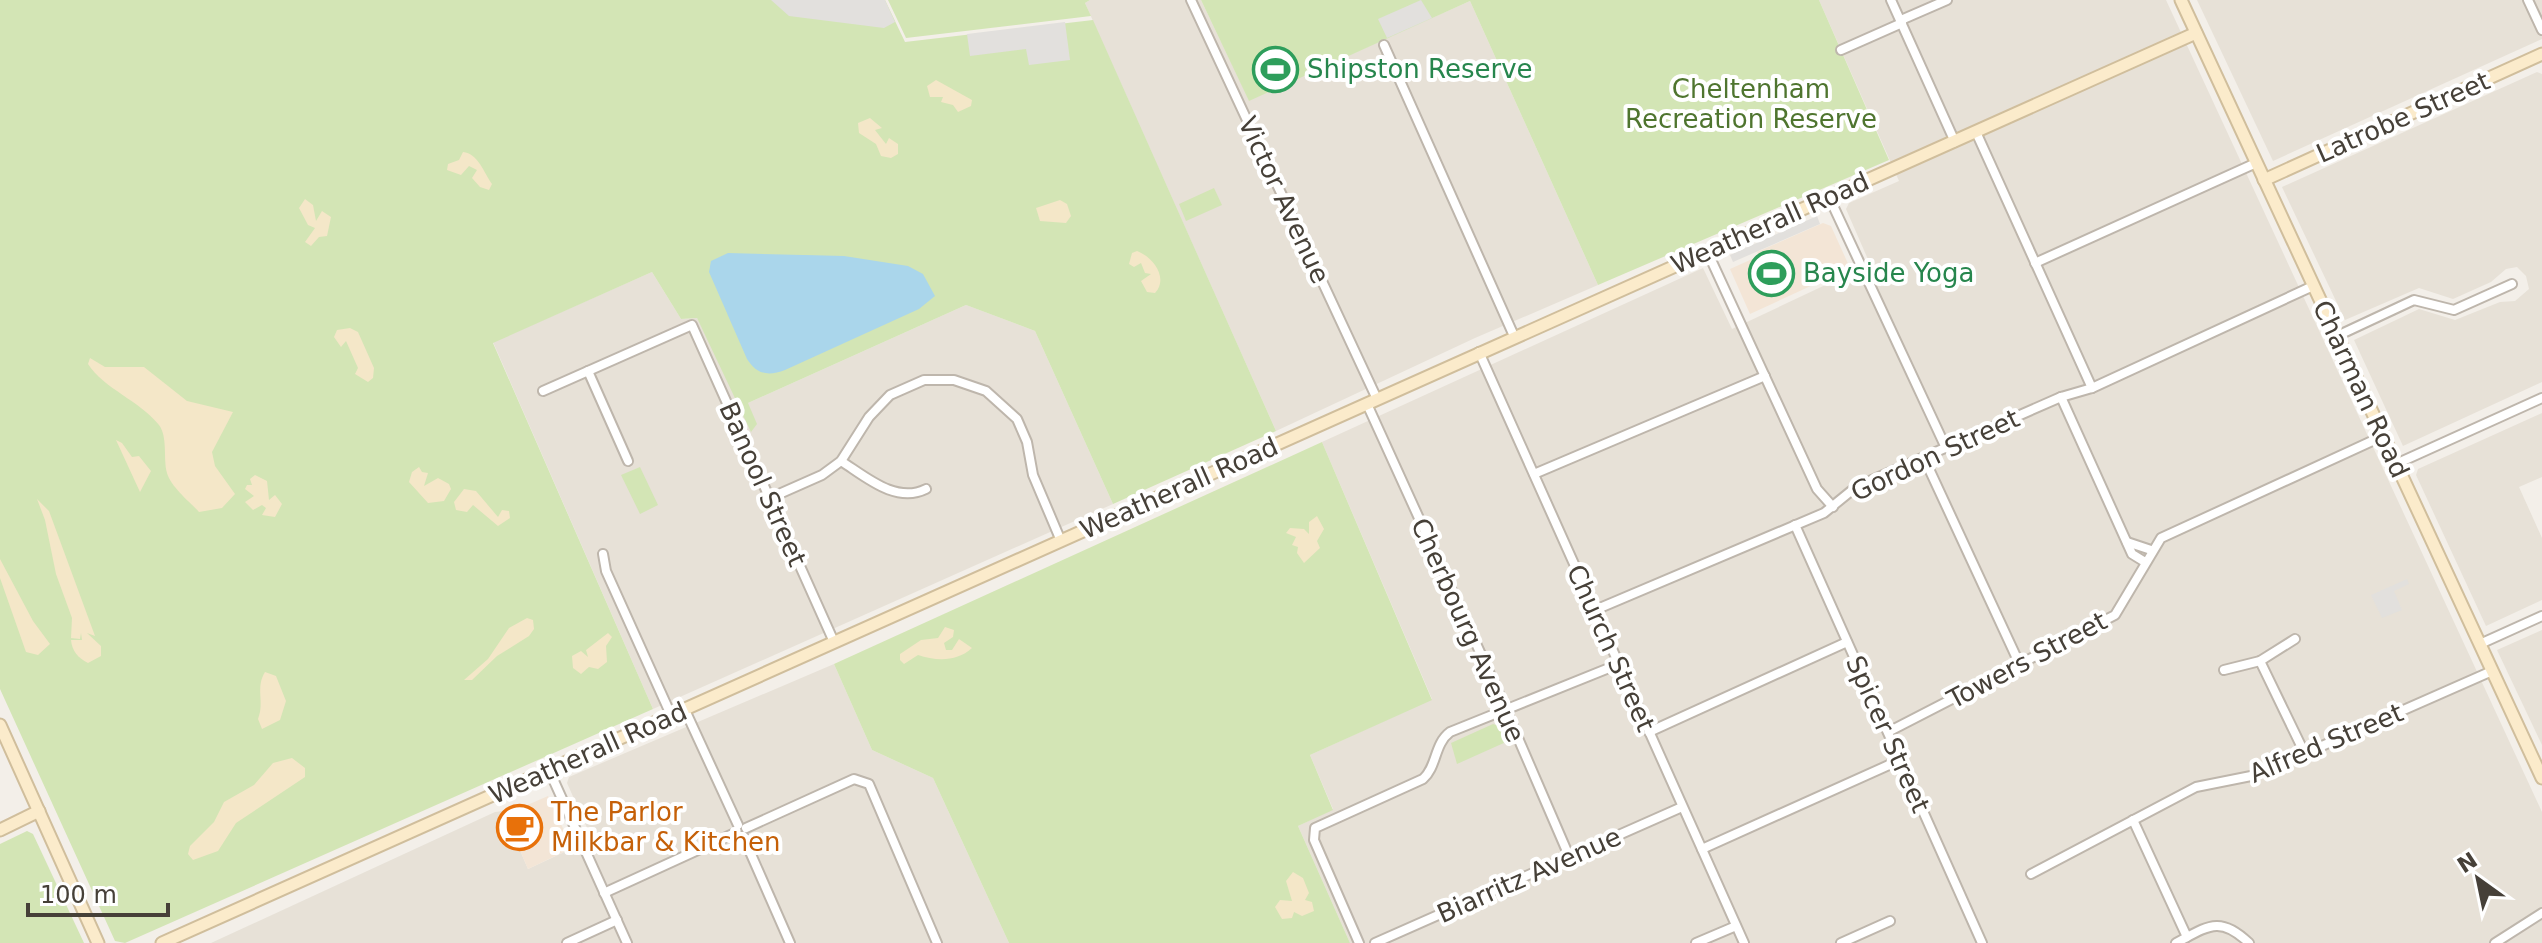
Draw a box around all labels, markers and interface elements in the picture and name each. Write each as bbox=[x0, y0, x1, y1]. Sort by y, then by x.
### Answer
sports icon: Shipston Reserve bbox=[1252, 45, 1300, 93]
place label: Shipston Reserve bbox=[1307, 54, 1533, 84]
street label: Latrobe Street bbox=[2312, 65, 2494, 169]
park label: Cheltenham Recreation Reserve bbox=[1625, 74, 1877, 134]
street label: Victor Avenue bbox=[1232, 112, 1336, 288]
street label: Weatherall Road bbox=[1666, 166, 1874, 280]
sports icon: Bayside Yoga bbox=[1748, 249, 1796, 297]
place label: Bayside Yoga bbox=[1803, 258, 1974, 288]
street label: Charman Road bbox=[2307, 296, 2415, 482]
street label: Banool Street bbox=[713, 397, 813, 571]
street label: Gordon Street bbox=[1846, 403, 2024, 507]
street label: Weatherall Road bbox=[1075, 431, 1283, 545]
street label: Cherbourg Avenue bbox=[1405, 513, 1531, 747]
street label: Church Street bbox=[1561, 560, 1661, 736]
street label: Towers Street bbox=[1941, 605, 2112, 715]
street label: Spicer Street bbox=[1840, 651, 1936, 817]
street label: Weatherall Road bbox=[484, 696, 692, 810]
street label: Alfred Street bbox=[2245, 697, 2407, 789]
place label: The Parlor Milkbar & Kitchen bbox=[550, 797, 781, 857]
cafe icon: The Parlor Milkbar & Kitchen bbox=[496, 803, 544, 851]
street label: Biarritz Avenue bbox=[1433, 821, 1625, 929]
north arrow bbox=[2438, 839, 2518, 919]
text: N bbox=[2453, 847, 2482, 878]
scale bar bbox=[28, 867, 168, 917]
text: 100 m bbox=[40, 881, 117, 909]

